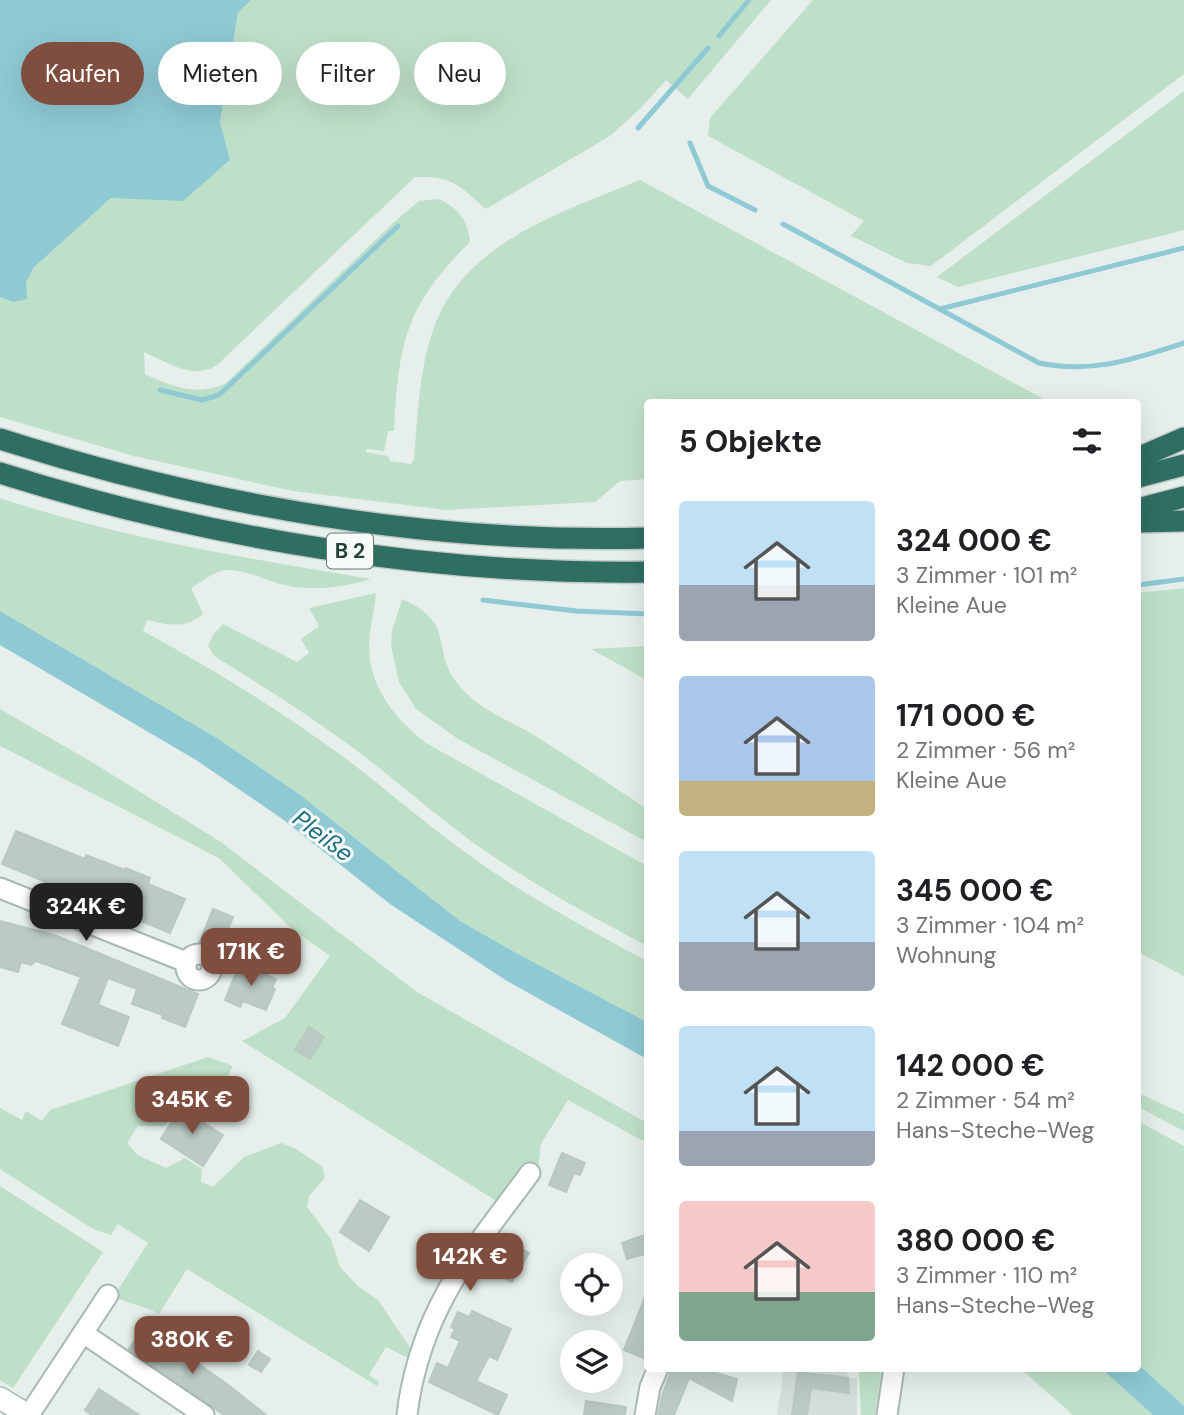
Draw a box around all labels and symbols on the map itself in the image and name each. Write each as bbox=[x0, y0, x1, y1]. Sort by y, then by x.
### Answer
road number: B 2 bbox=[327, 534, 373, 568]
water label: Pleiße bbox=[287, 803, 360, 869]
pin: 324K € bbox=[29, 884, 143, 943]
pin: 171K € bbox=[194, 928, 308, 988]
pin: 345K € bbox=[135, 1076, 249, 1136]
pin: 142K € bbox=[413, 1234, 527, 1293]
pin: 380K € bbox=[135, 1316, 249, 1376]

